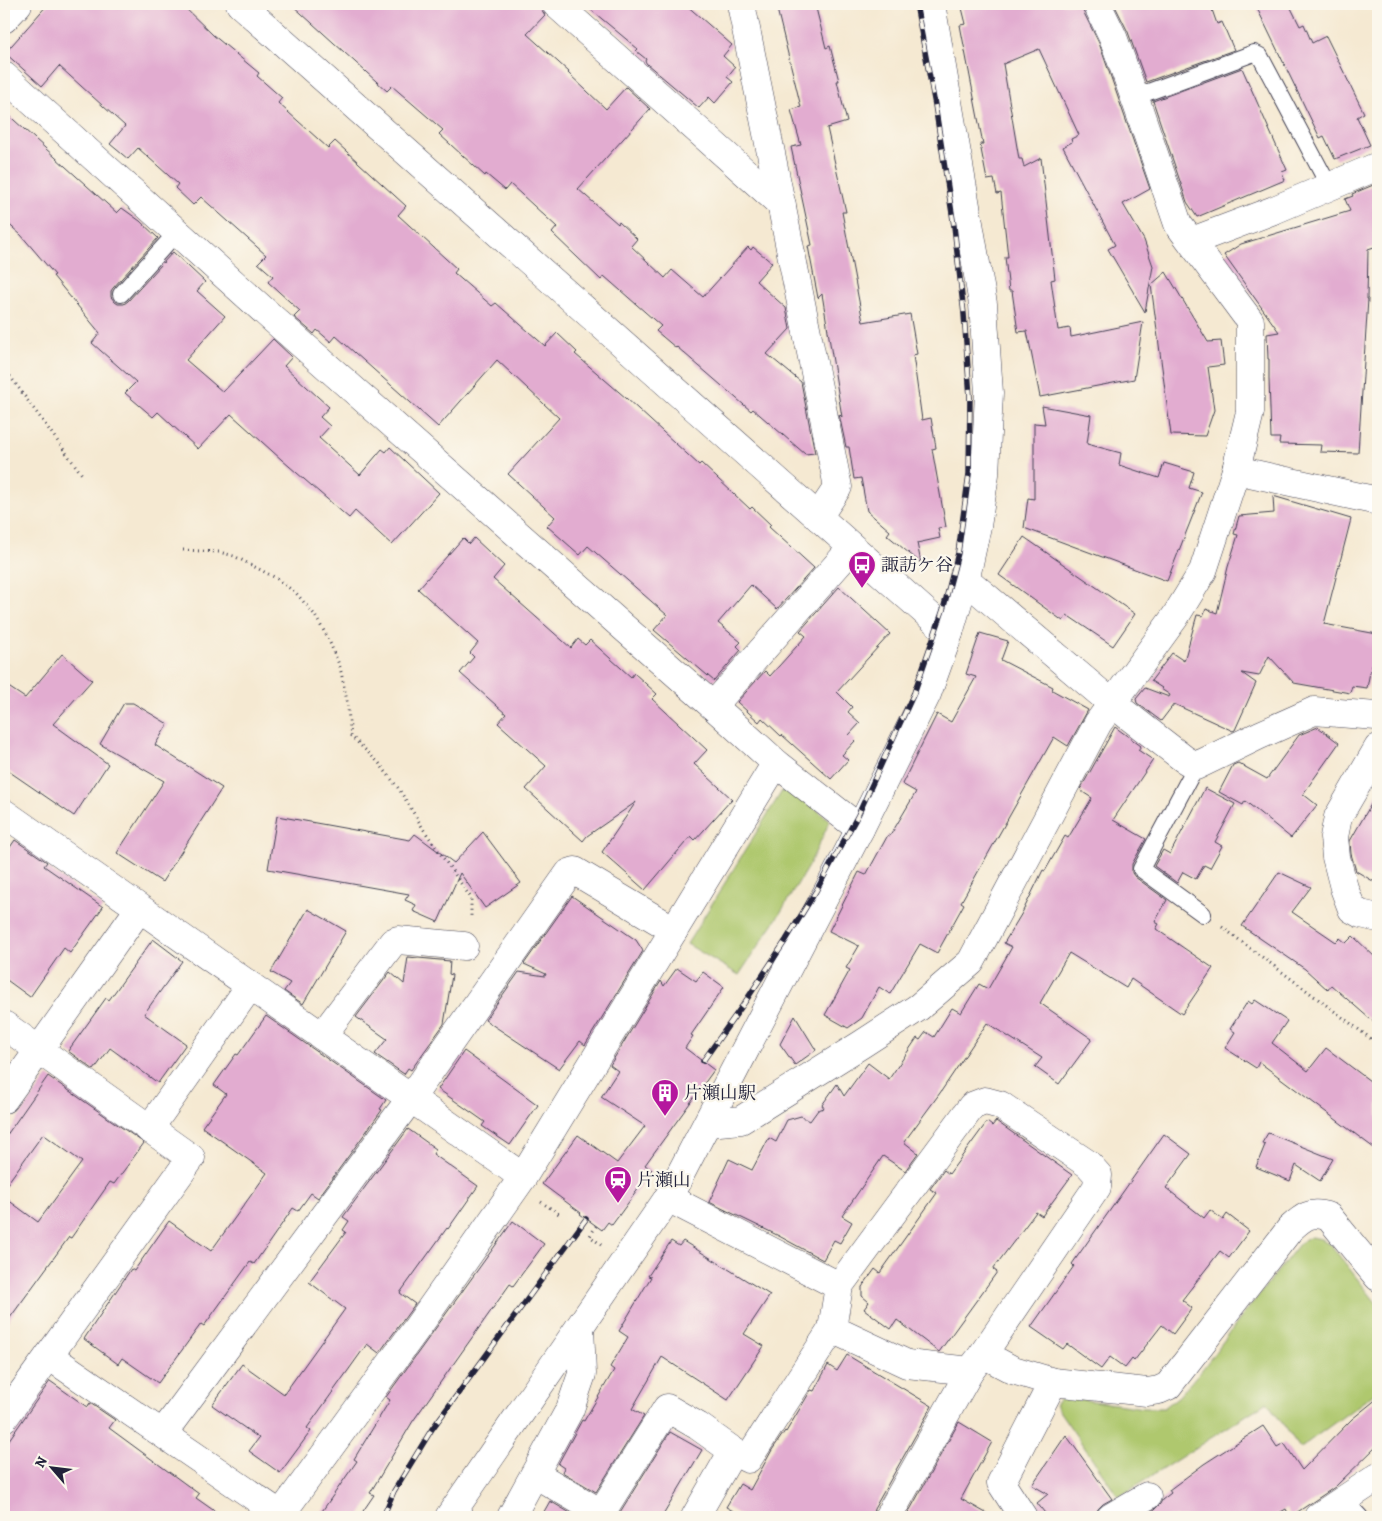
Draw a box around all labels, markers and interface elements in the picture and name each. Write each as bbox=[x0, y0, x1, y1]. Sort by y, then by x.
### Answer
bus stop icon: 諏訪ケ谷 bbox=[847, 550, 877, 589]
place label: 諏訪ケ谷 bbox=[881, 553, 953, 577]
building icon: 片瀬山駅 bbox=[650, 1078, 680, 1117]
place label: 片瀬山駅 bbox=[684, 1081, 756, 1105]
station icon: 片瀬山 bbox=[603, 1165, 633, 1204]
place label: 片瀬山 bbox=[637, 1168, 691, 1192]
north arrow bbox=[28, 1444, 78, 1494]
text: N bbox=[30, 1453, 52, 1471]

